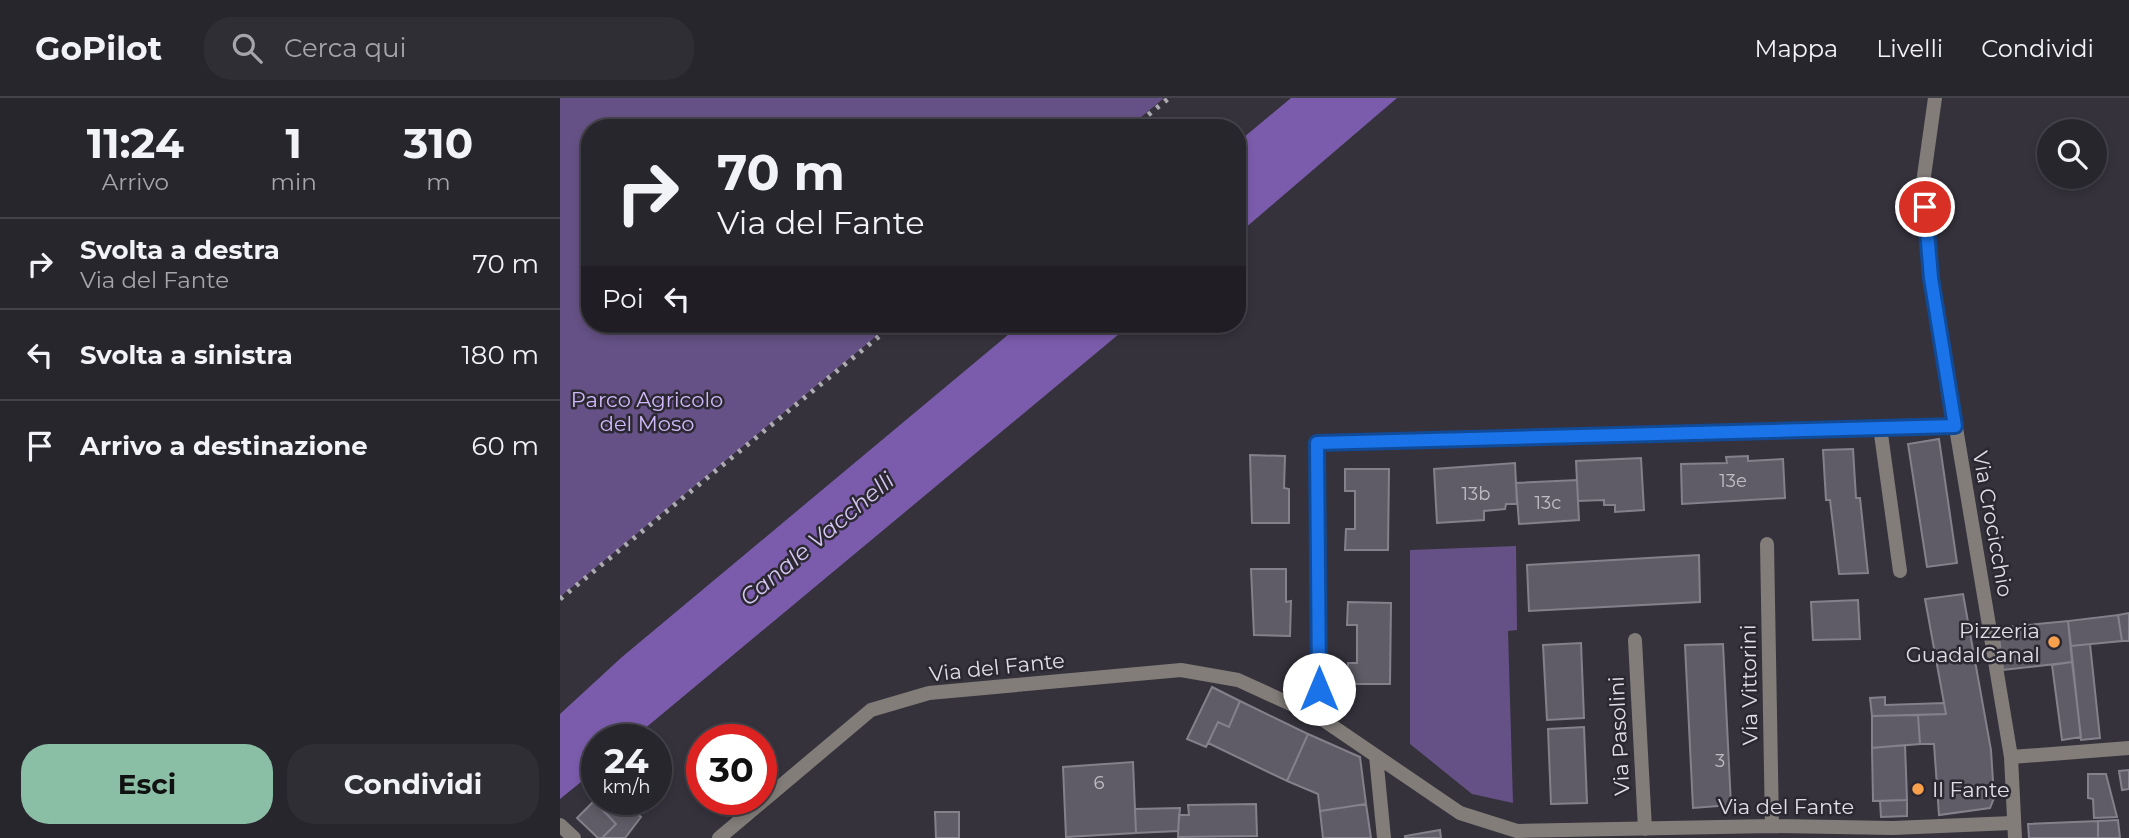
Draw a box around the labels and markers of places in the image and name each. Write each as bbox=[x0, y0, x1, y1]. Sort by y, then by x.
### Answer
pin bbox=[1895, 177, 1955, 237]
place label: Pizzeria GuadalCanal bbox=[1906, 618, 2040, 667]
marker: Pizzeria GuadalCanal bbox=[2046, 634, 2062, 650]
place label: Il Fante bbox=[1932, 777, 2010, 802]
marker: Il Fante bbox=[1910, 781, 1926, 797]

